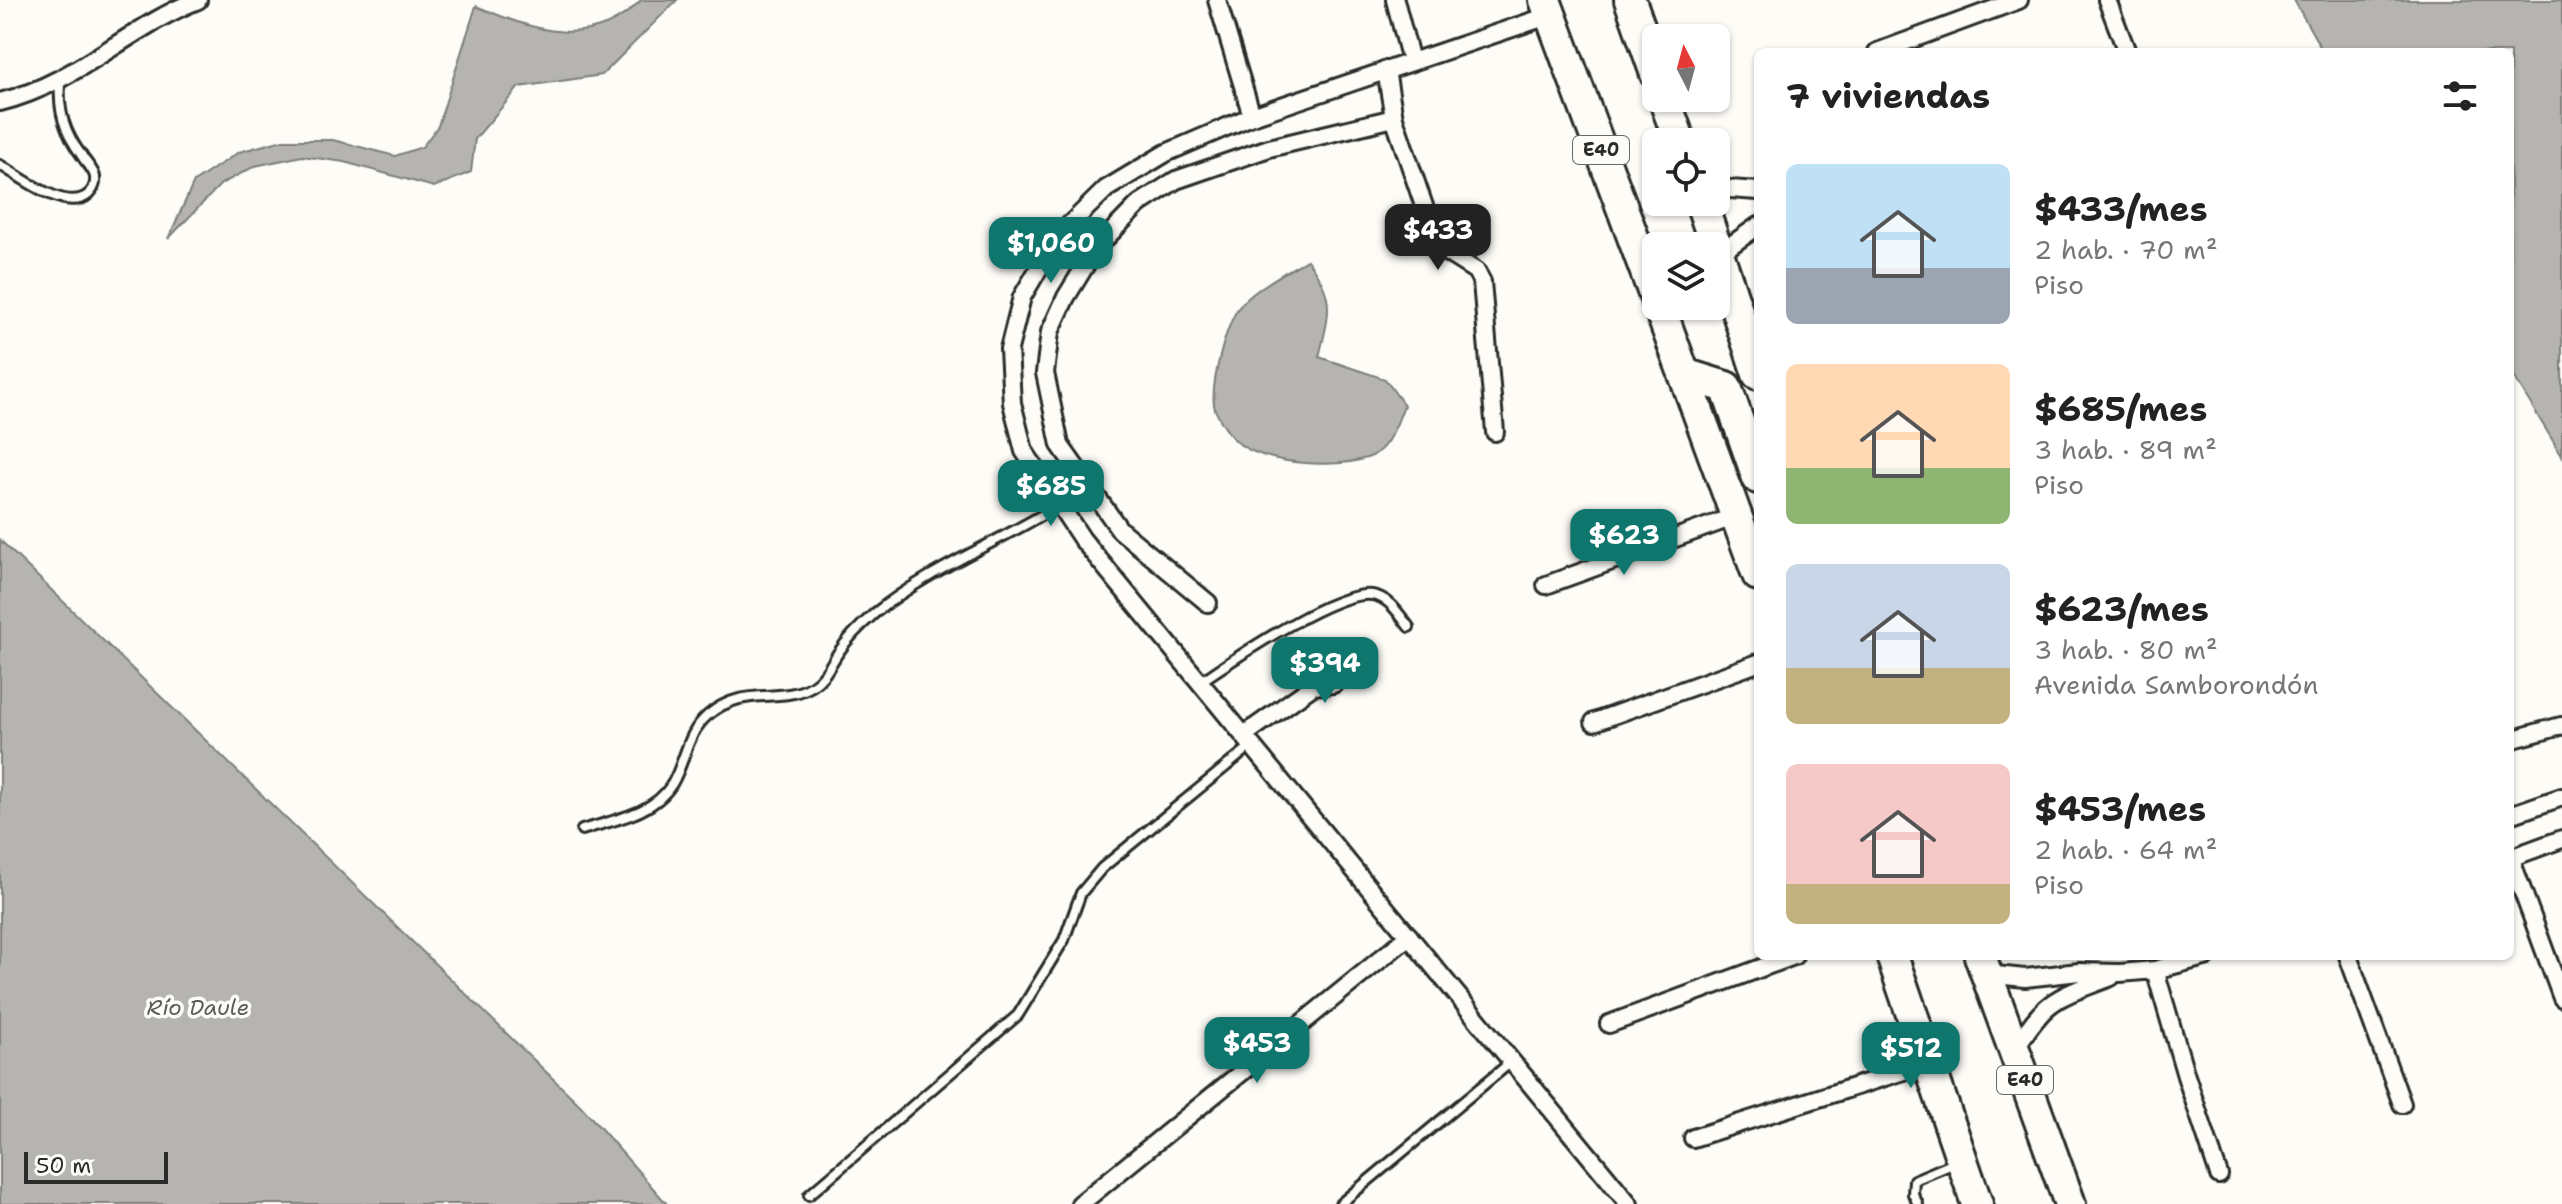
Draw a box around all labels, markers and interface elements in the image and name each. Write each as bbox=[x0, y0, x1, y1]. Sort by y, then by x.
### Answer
north arrow bbox=[1642, 24, 1730, 112]
map controls bbox=[1642, 24, 1730, 320]
text: 7 viviendas bbox=[1786, 73, 1990, 119]
icon: filters bbox=[2438, 74, 2482, 118]
button: locate bbox=[1642, 128, 1730, 216]
road number: E40 bbox=[1573, 136, 1629, 164]
text: $433/mes bbox=[2034, 186, 2208, 232]
icon: home bbox=[1850, 196, 1946, 292]
pin: $433 bbox=[1391, 204, 1485, 272]
text: $433 bbox=[1403, 212, 1473, 247]
pin: $1,060 bbox=[986, 217, 1116, 285]
text: $1,060 bbox=[1007, 225, 1095, 260]
button: layers bbox=[1642, 232, 1730, 320]
text: 2 hab. · 70 m² bbox=[2034, 232, 2218, 267]
text: Piso bbox=[2034, 267, 2084, 302]
text: $685/mes bbox=[2034, 386, 2208, 432]
icon: home bbox=[1850, 396, 1946, 492]
text: 3 hab. · 89 m² bbox=[2034, 432, 2217, 467]
pin: $685 bbox=[1004, 460, 1098, 528]
text: Piso bbox=[2034, 467, 2084, 502]
text: $685 bbox=[1016, 468, 1086, 503]
pin: $623 bbox=[1577, 509, 1671, 577]
text: $623 bbox=[1588, 517, 1660, 552]
text: $623/mes bbox=[2034, 586, 2209, 632]
icon: home bbox=[1850, 596, 1946, 692]
text: 3 hab. · 80 m² bbox=[2034, 632, 2218, 667]
pin: $394 bbox=[1278, 637, 1372, 705]
text: $394 bbox=[1289, 645, 1361, 680]
text: Avenida Samborondón bbox=[2034, 667, 2318, 702]
text: $453/mes bbox=[2034, 786, 2206, 832]
icon: home bbox=[1850, 796, 1946, 892]
text: 2 hab. · 64 m² bbox=[2034, 832, 2217, 867]
text: Piso bbox=[2034, 867, 2084, 902]
water label: Río Daule bbox=[147, 993, 249, 1022]
pin: $453 bbox=[1210, 1017, 1304, 1085]
pin: $512 bbox=[1864, 1022, 1958, 1090]
text: $453 bbox=[1222, 1025, 1292, 1060]
text: $512 bbox=[1880, 1030, 1942, 1065]
road number: E40 bbox=[1997, 1066, 2053, 1094]
scale bar bbox=[24, 1148, 168, 1184]
text: 50 m bbox=[36, 1151, 91, 1180]

